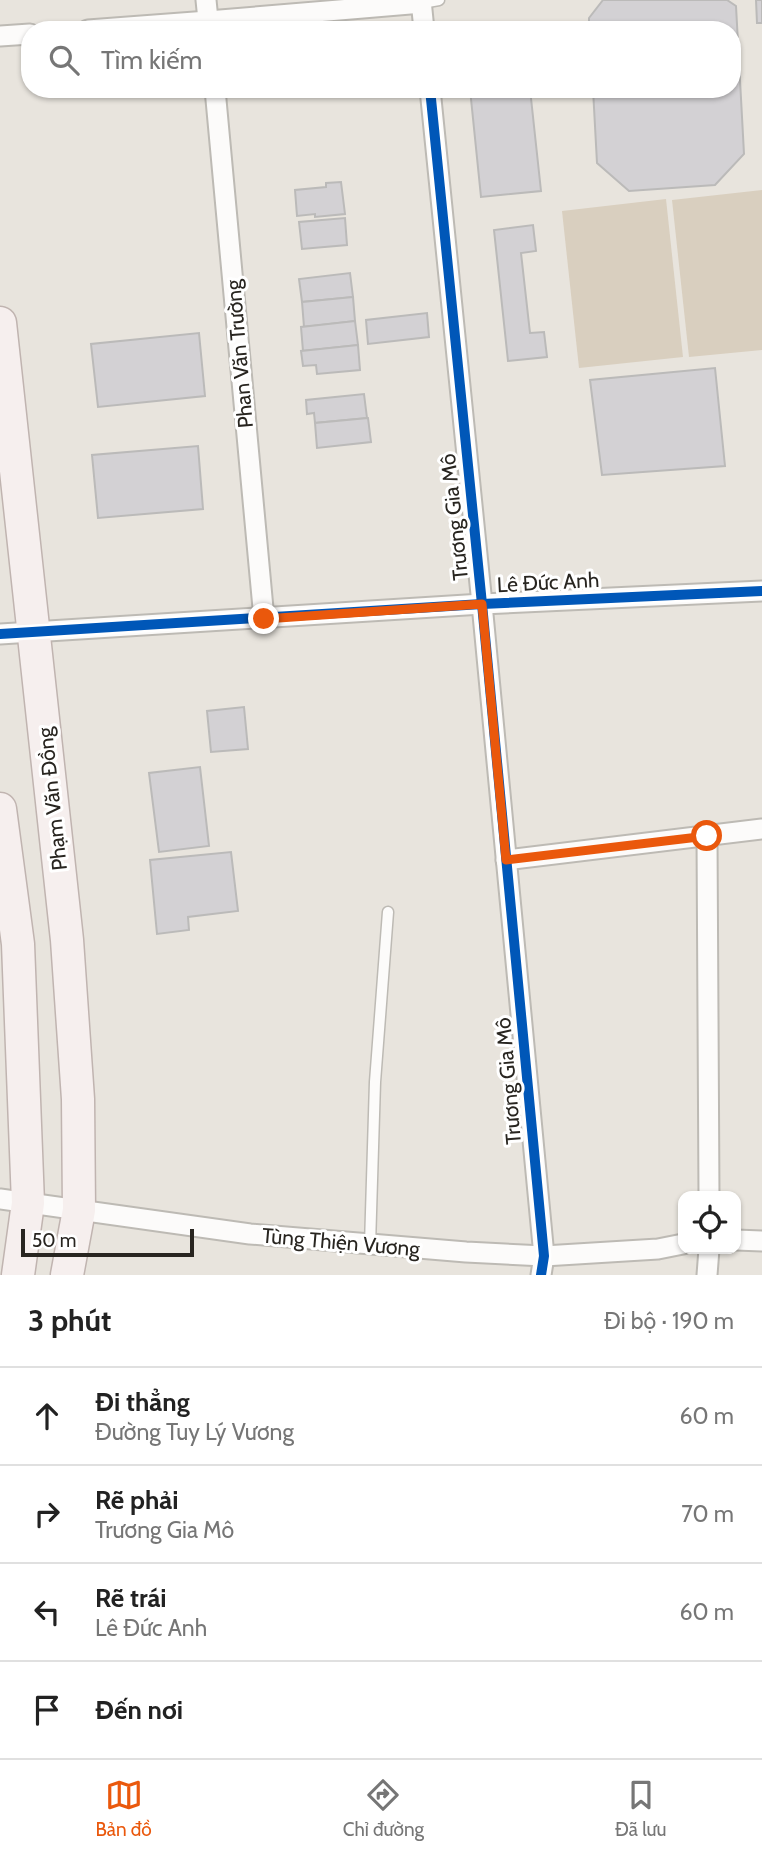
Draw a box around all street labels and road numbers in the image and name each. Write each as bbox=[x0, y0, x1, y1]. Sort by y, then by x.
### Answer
street label: Phan Văn Trường bbox=[220, 278, 258, 429]
street label: Trương Gia Mô bbox=[435, 453, 473, 581]
street label: Lê Đức Anh bbox=[496, 567, 600, 597]
street label: Phạm Văn Đồng bbox=[32, 726, 72, 872]
street label: Trương Gia Mô bbox=[490, 1017, 526, 1145]
street label: Tùng Thiện Vương bbox=[261, 1223, 421, 1261]

